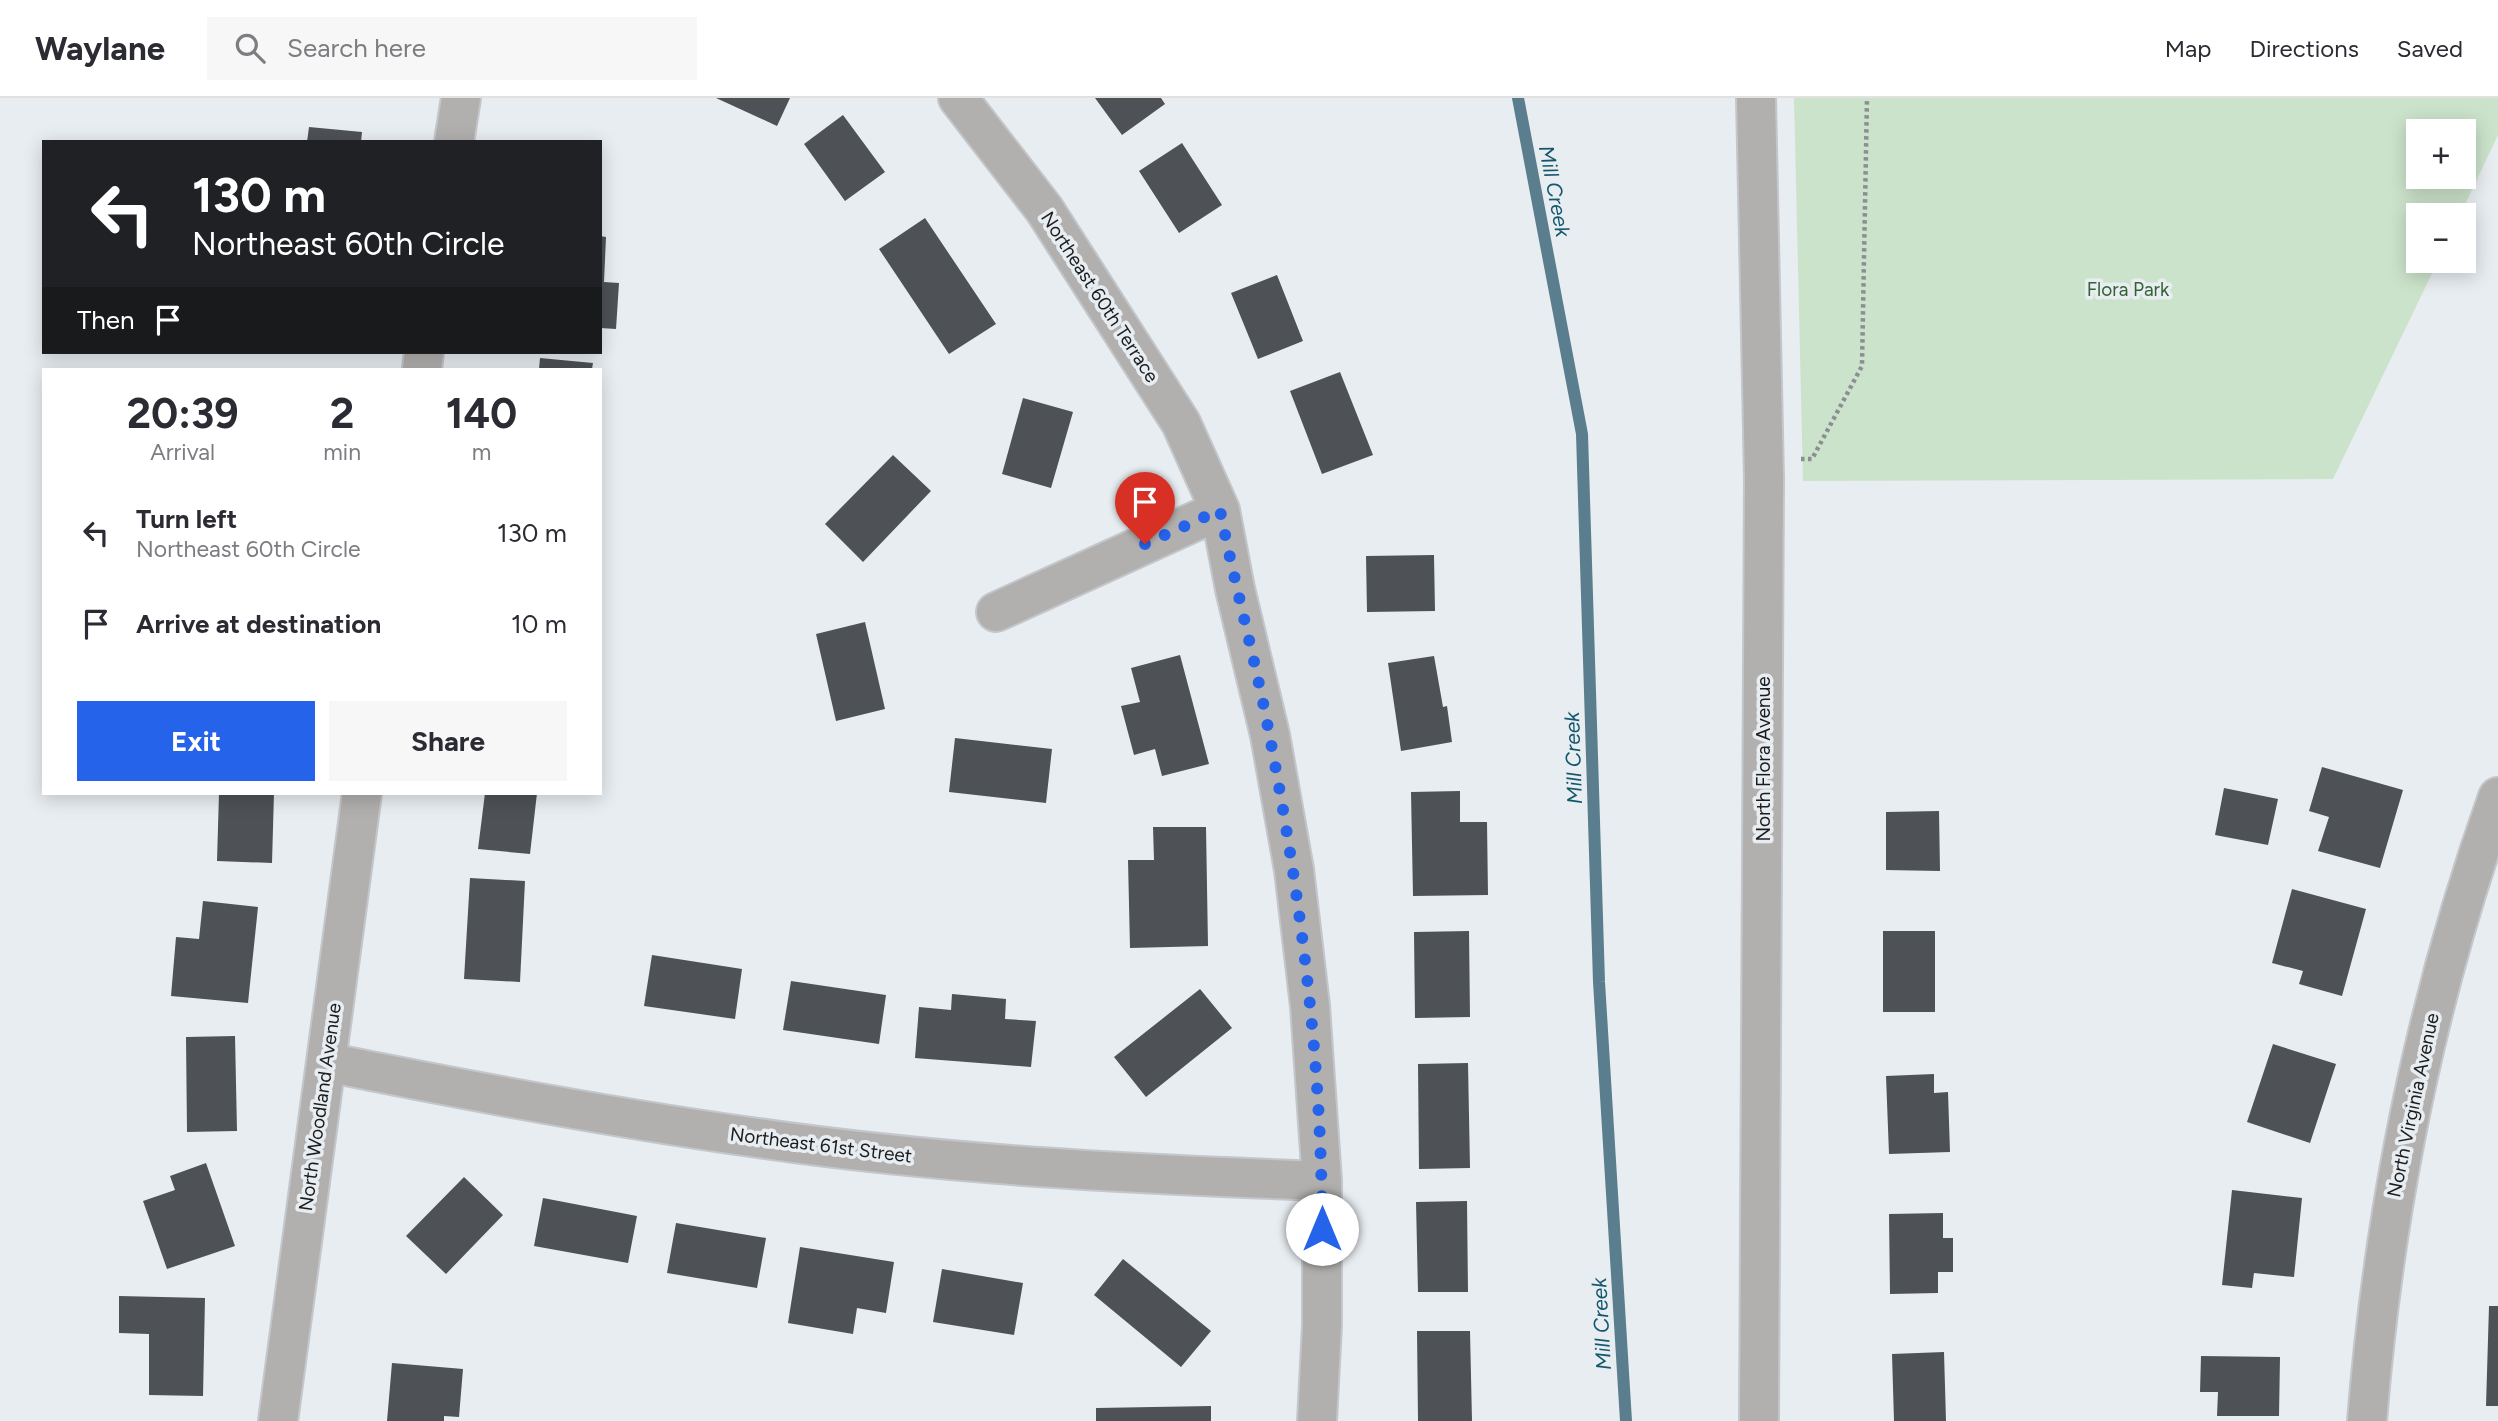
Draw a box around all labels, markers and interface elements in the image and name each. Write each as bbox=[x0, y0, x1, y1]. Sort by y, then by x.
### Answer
search box bbox=[207, 17, 697, 80]
text: Waylane bbox=[35, 29, 165, 68]
icon: search bbox=[231, 29, 269, 67]
text: Search here bbox=[287, 32, 426, 64]
text: Map bbox=[2165, 34, 2211, 63]
text: Directions bbox=[2249, 34, 2359, 63]
text: Saved bbox=[2397, 34, 2463, 63]
map controls bbox=[2406, 119, 2476, 273]
button: + bbox=[2406, 119, 2476, 189]
water label: Mill Creek bbox=[1534, 143, 1576, 240]
text: 130 m bbox=[192, 165, 326, 224]
icon: left bbox=[77, 168, 168, 259]
button: − bbox=[2406, 203, 2476, 273]
street label: Northeast 60th Terrace bbox=[1036, 207, 1164, 387]
text: Northeast 60th Circle bbox=[192, 225, 504, 263]
park label: Flora Park bbox=[2087, 278, 2170, 301]
icon: arrive bbox=[149, 301, 187, 339]
text: Then bbox=[77, 304, 135, 336]
text: 20:39 bbox=[127, 388, 239, 439]
text: 2 bbox=[330, 388, 354, 439]
text: 140 bbox=[446, 388, 517, 439]
text: Arrival bbox=[150, 438, 215, 466]
text: min bbox=[323, 438, 361, 466]
text: m bbox=[472, 438, 491, 466]
pin bbox=[1115, 472, 1175, 544]
icon: arrive bbox=[1126, 483, 1164, 521]
text: Turn left bbox=[136, 503, 237, 535]
icon: left bbox=[77, 514, 115, 552]
text: 130 m bbox=[497, 517, 567, 549]
text: Northeast 60th Circle bbox=[136, 535, 361, 563]
icon: arrive bbox=[77, 605, 115, 643]
text: Arrive at destination bbox=[136, 608, 381, 640]
text: 10 m bbox=[511, 608, 567, 640]
street label: North Flora Avenue bbox=[1752, 676, 1775, 842]
button: Exit bbox=[77, 701, 315, 781]
button: Share bbox=[329, 701, 567, 781]
water label: Mill Creek bbox=[1559, 710, 1587, 805]
street label: North Woodland Avenue bbox=[294, 1002, 346, 1212]
street label: North Virginia Avenue bbox=[2382, 1011, 2444, 1199]
street label: Northeast 61st Street bbox=[729, 1122, 913, 1168]
position arrow bbox=[1285, 1192, 1359, 1266]
water label: Mill Creek bbox=[1586, 1276, 1616, 1371]

